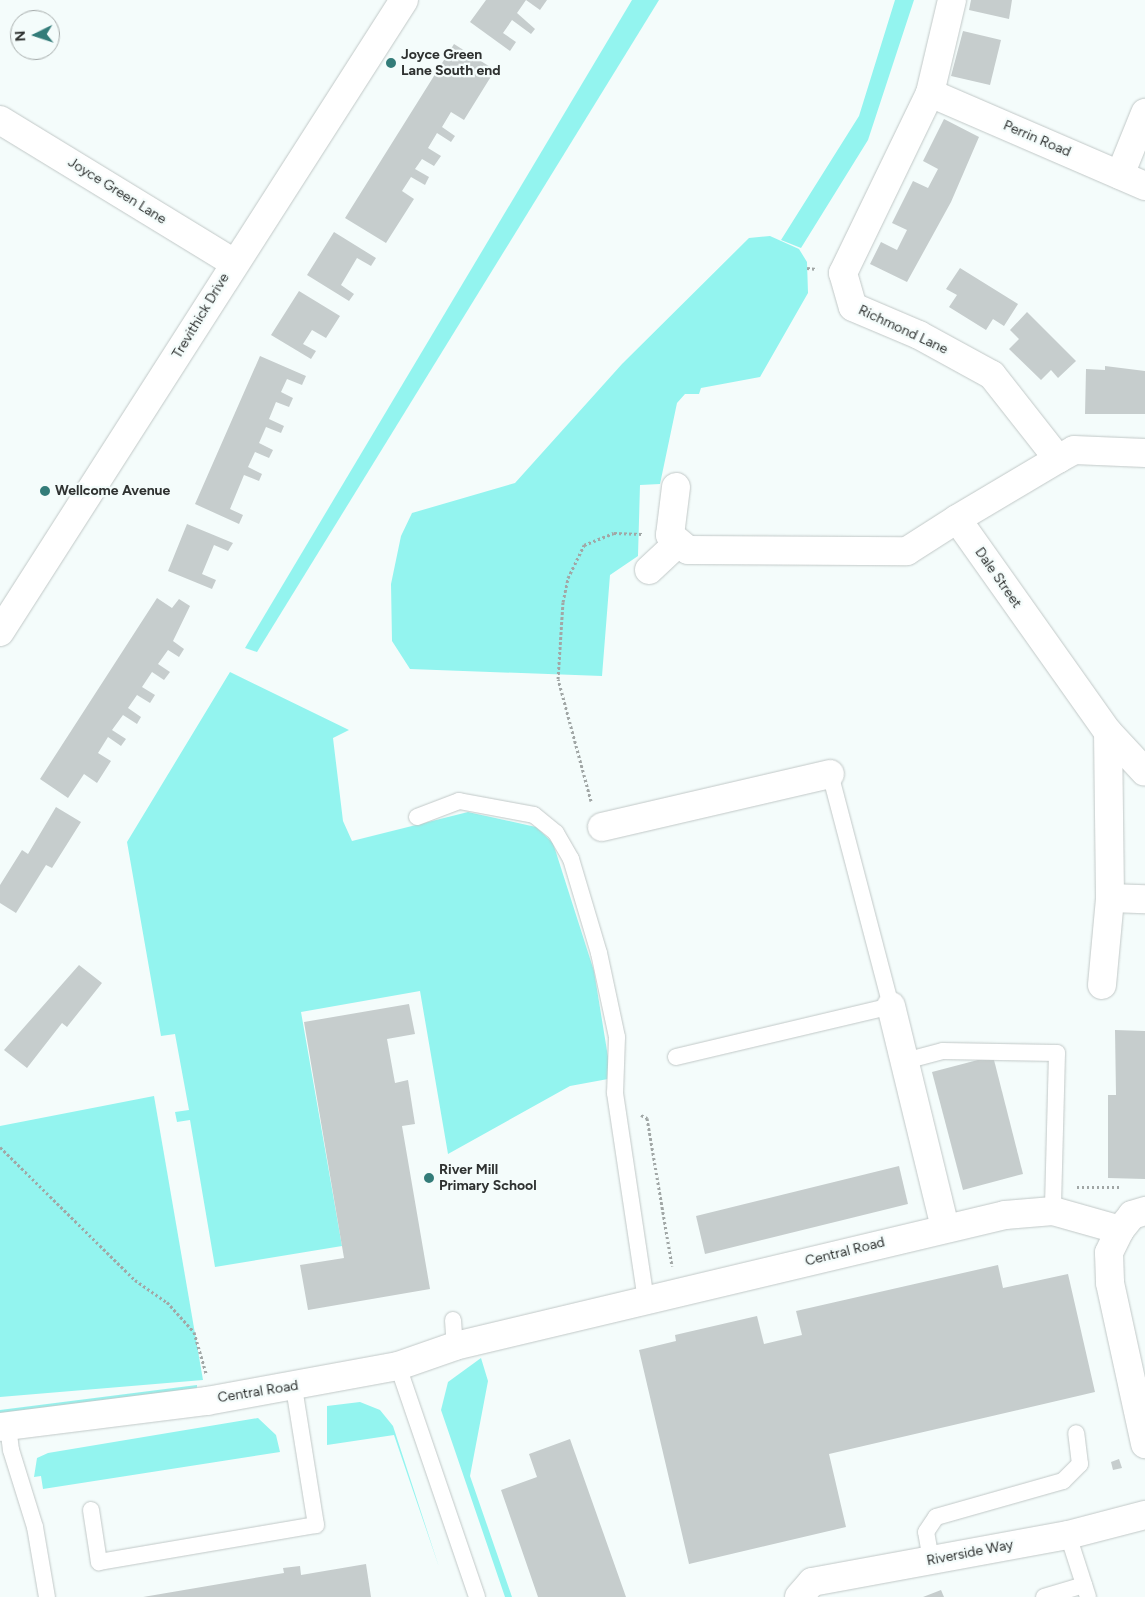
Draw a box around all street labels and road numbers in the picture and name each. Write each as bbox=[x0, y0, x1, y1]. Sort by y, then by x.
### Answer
street label: Perrin Road bbox=[1001, 117, 1073, 161]
street label: Joyce Green Lane bbox=[65, 154, 169, 228]
street label: Trevithick Drive bbox=[169, 270, 233, 362]
street label: Richmond Lane bbox=[856, 302, 950, 358]
street label: Dale Street bbox=[971, 544, 1025, 612]
street label: Central Road bbox=[803, 1234, 887, 1270]
street label: Central Road bbox=[216, 1377, 300, 1407]
street label: Riverside Way bbox=[925, 1536, 1015, 1570]

